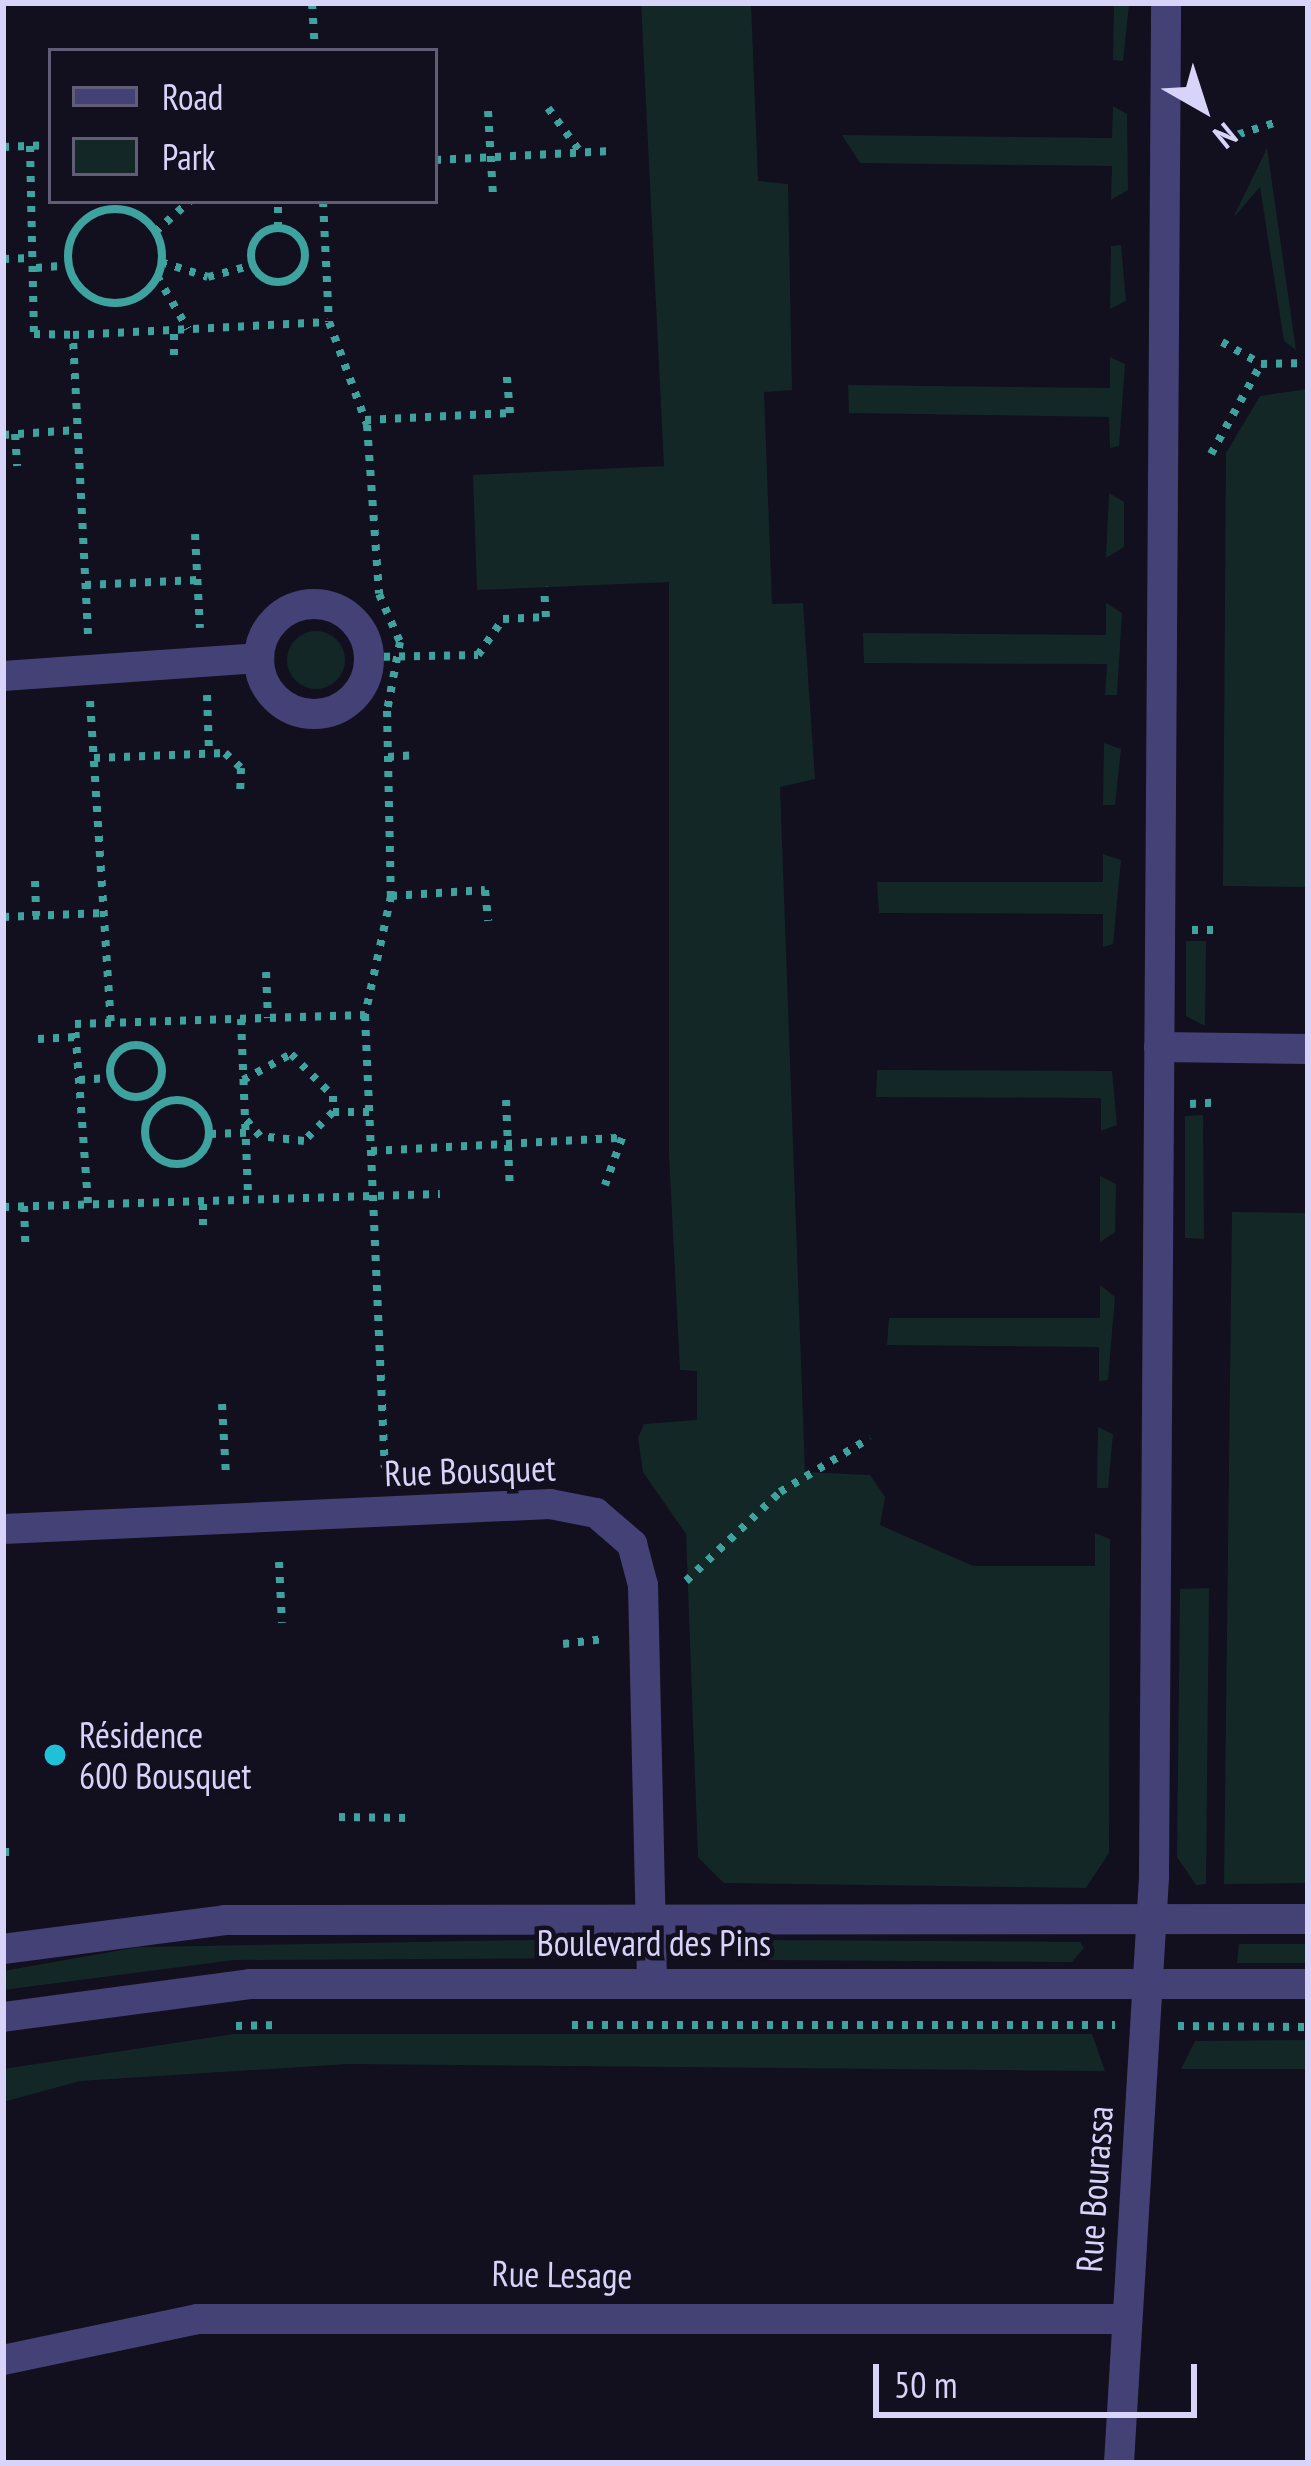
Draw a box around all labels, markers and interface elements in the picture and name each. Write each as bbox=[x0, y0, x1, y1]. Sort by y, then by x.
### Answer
legend bbox=[48, 48, 438, 204]
north arrow bbox=[1143, 48, 1263, 168]
text: Road bbox=[162, 73, 223, 120]
text: N bbox=[1206, 114, 1246, 159]
text: Park bbox=[162, 133, 216, 180]
street label: Rue Bousquet bbox=[383, 1445, 557, 1495]
place label: Résidence 600 Bousquet bbox=[79, 1712, 251, 1797]
marker: Résidence 600 Bousquet bbox=[42, 1742, 68, 1768]
street label: Boulevard des Pins bbox=[537, 1921, 771, 1965]
street label: Rue Bourassa bbox=[1067, 2104, 1121, 2274]
street label: Rue Lesage bbox=[491, 2251, 633, 2297]
scale bar bbox=[879, 2340, 1203, 2414]
text: 50 m bbox=[894, 2361, 957, 2408]

